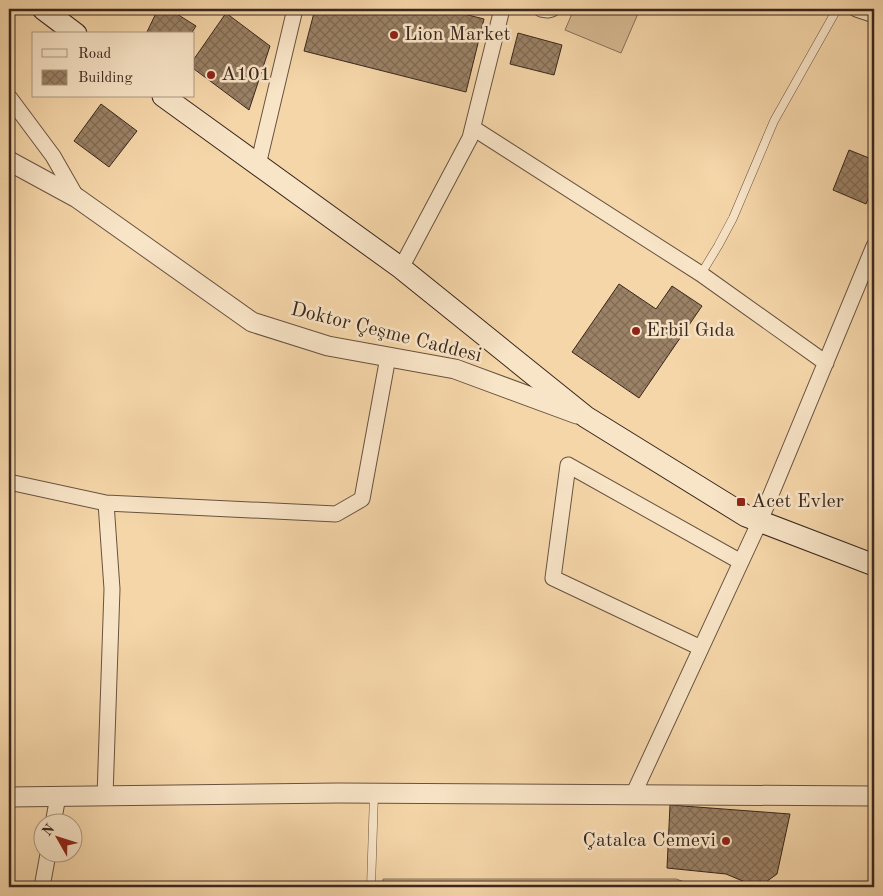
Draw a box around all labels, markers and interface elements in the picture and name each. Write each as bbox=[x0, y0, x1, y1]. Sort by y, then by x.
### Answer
place label: Lion Market bbox=[404, 25, 511, 45]
marker: Lion Market bbox=[388, 29, 400, 41]
legend bbox=[32, 32, 195, 98]
text: Road bbox=[78, 47, 112, 62]
place label: A101 bbox=[221, 65, 271, 85]
marker: A101 bbox=[205, 69, 217, 81]
text: Building bbox=[78, 71, 133, 86]
street label: Doktor Çeşme Caddesi bbox=[288, 300, 484, 366]
place label: Erbil Gıda bbox=[646, 321, 735, 341]
marker: Erbil Gıda bbox=[630, 325, 642, 337]
place label: Acet Evler bbox=[751, 492, 844, 512]
marker: Acet Evler bbox=[735, 496, 747, 508]
north arrow bbox=[32, 814, 82, 864]
text: N bbox=[40, 822, 58, 839]
place label: Çatalca Cemevi bbox=[583, 831, 716, 851]
marker: Çatalca Cemevi bbox=[720, 835, 732, 847]

